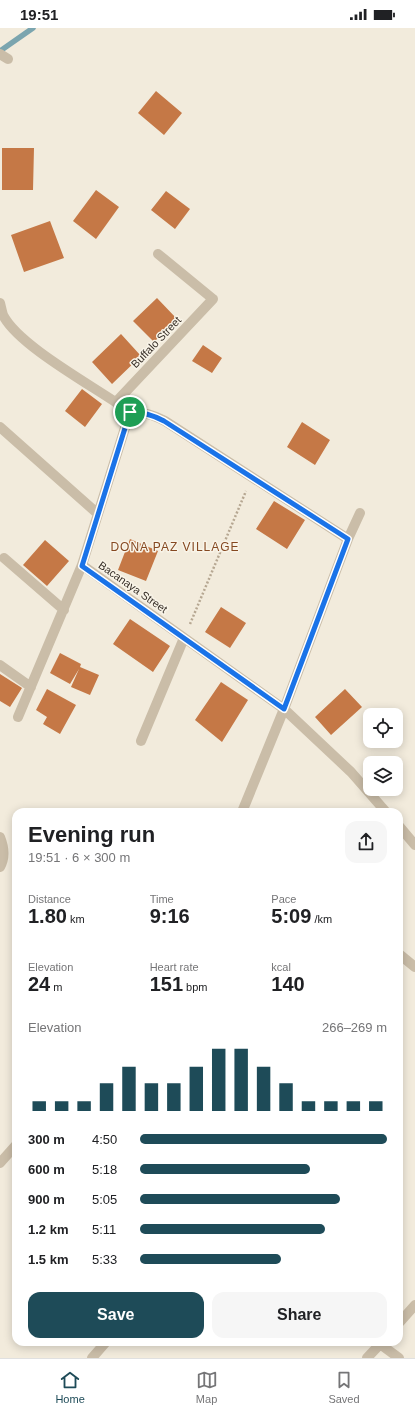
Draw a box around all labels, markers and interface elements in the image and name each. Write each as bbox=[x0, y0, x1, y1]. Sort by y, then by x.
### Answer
text: 19:51 bbox=[20, 6, 58, 23]
street label: Buffalo Street bbox=[129, 314, 183, 370]
pin bbox=[113, 395, 147, 429]
icon: arrive bbox=[119, 401, 141, 423]
district label: DONA PAZ VILLAGE bbox=[110, 540, 240, 554]
street label: Bacanaya Street bbox=[96, 559, 170, 615]
map controls bbox=[363, 708, 403, 796]
button: locate bbox=[363, 708, 403, 748]
button: layers bbox=[363, 756, 403, 796]
button: share bbox=[345, 821, 387, 863]
text: Evening run bbox=[28, 822, 155, 847]
text: 19:51 · 6 × 300 m bbox=[28, 850, 130, 865]
text: Distance bbox=[28, 893, 71, 905]
text: Time bbox=[150, 893, 174, 905]
text: Pace bbox=[271, 893, 296, 905]
text: 1.80 bbox=[28, 905, 67, 927]
text: 9:16 bbox=[150, 905, 190, 927]
text: 5:09 bbox=[271, 905, 311, 927]
text: km bbox=[67, 913, 85, 925]
text: /km bbox=[311, 913, 332, 925]
text: Elevation bbox=[28, 961, 73, 973]
text: Heart rate bbox=[150, 961, 199, 973]
text: kcal bbox=[271, 961, 291, 973]
text: 24 bbox=[28, 973, 50, 995]
text: 151 bbox=[150, 973, 183, 995]
text: 140 bbox=[271, 973, 305, 995]
text: m bbox=[50, 981, 62, 993]
text: bpm bbox=[183, 981, 208, 993]
text: Elevation bbox=[28, 1020, 81, 1035]
text: 266–269 m bbox=[322, 1020, 387, 1035]
text: 300 m bbox=[28, 1132, 65, 1147]
text: 4:50 bbox=[92, 1132, 117, 1147]
text: 600 m bbox=[28, 1162, 65, 1177]
text: 5:18 bbox=[92, 1162, 117, 1177]
text: 900 m bbox=[28, 1192, 65, 1207]
text: 5:05 bbox=[92, 1192, 117, 1207]
text: 1.2 km bbox=[28, 1222, 68, 1237]
text: 5:11 bbox=[92, 1222, 116, 1237]
text: 1.5 km bbox=[28, 1252, 68, 1267]
text: 5:33 bbox=[92, 1252, 117, 1267]
button: Save bbox=[28, 1292, 204, 1338]
button: Share bbox=[212, 1292, 387, 1338]
tab: Home bbox=[55, 1369, 85, 1405]
tab: Map bbox=[196, 1369, 218, 1405]
tab: Saved bbox=[328, 1369, 360, 1405]

